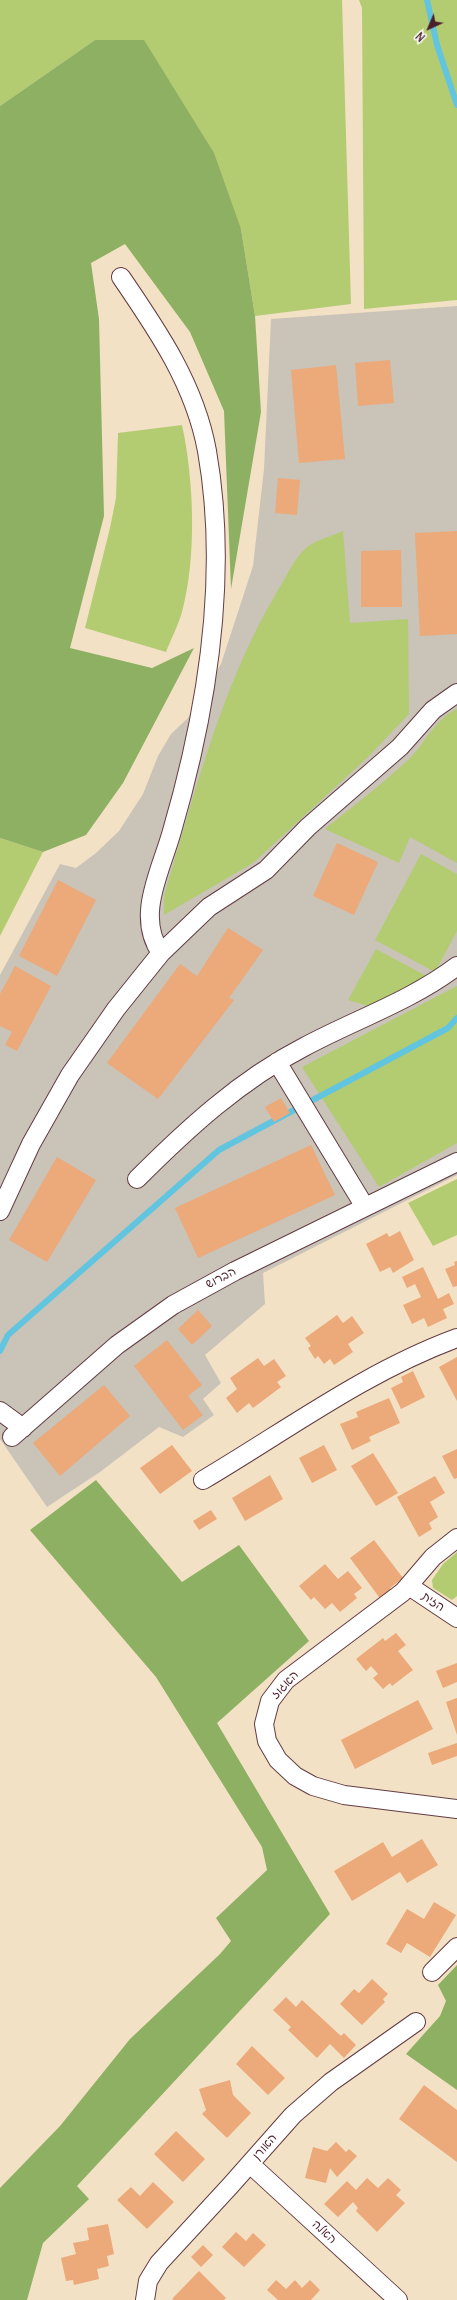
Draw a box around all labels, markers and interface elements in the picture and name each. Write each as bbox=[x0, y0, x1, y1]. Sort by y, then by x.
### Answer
north arrow bbox=[409, 8, 449, 48]
text: N bbox=[413, 29, 428, 44]
street label: הברוש bbox=[203, 1264, 239, 1292]
street label: הזית bbox=[419, 1589, 447, 1615]
street label: האגוז bbox=[268, 1668, 302, 1702]
street label: האורן bbox=[250, 2131, 280, 2163]
street label: האלה bbox=[309, 2217, 339, 2247]

